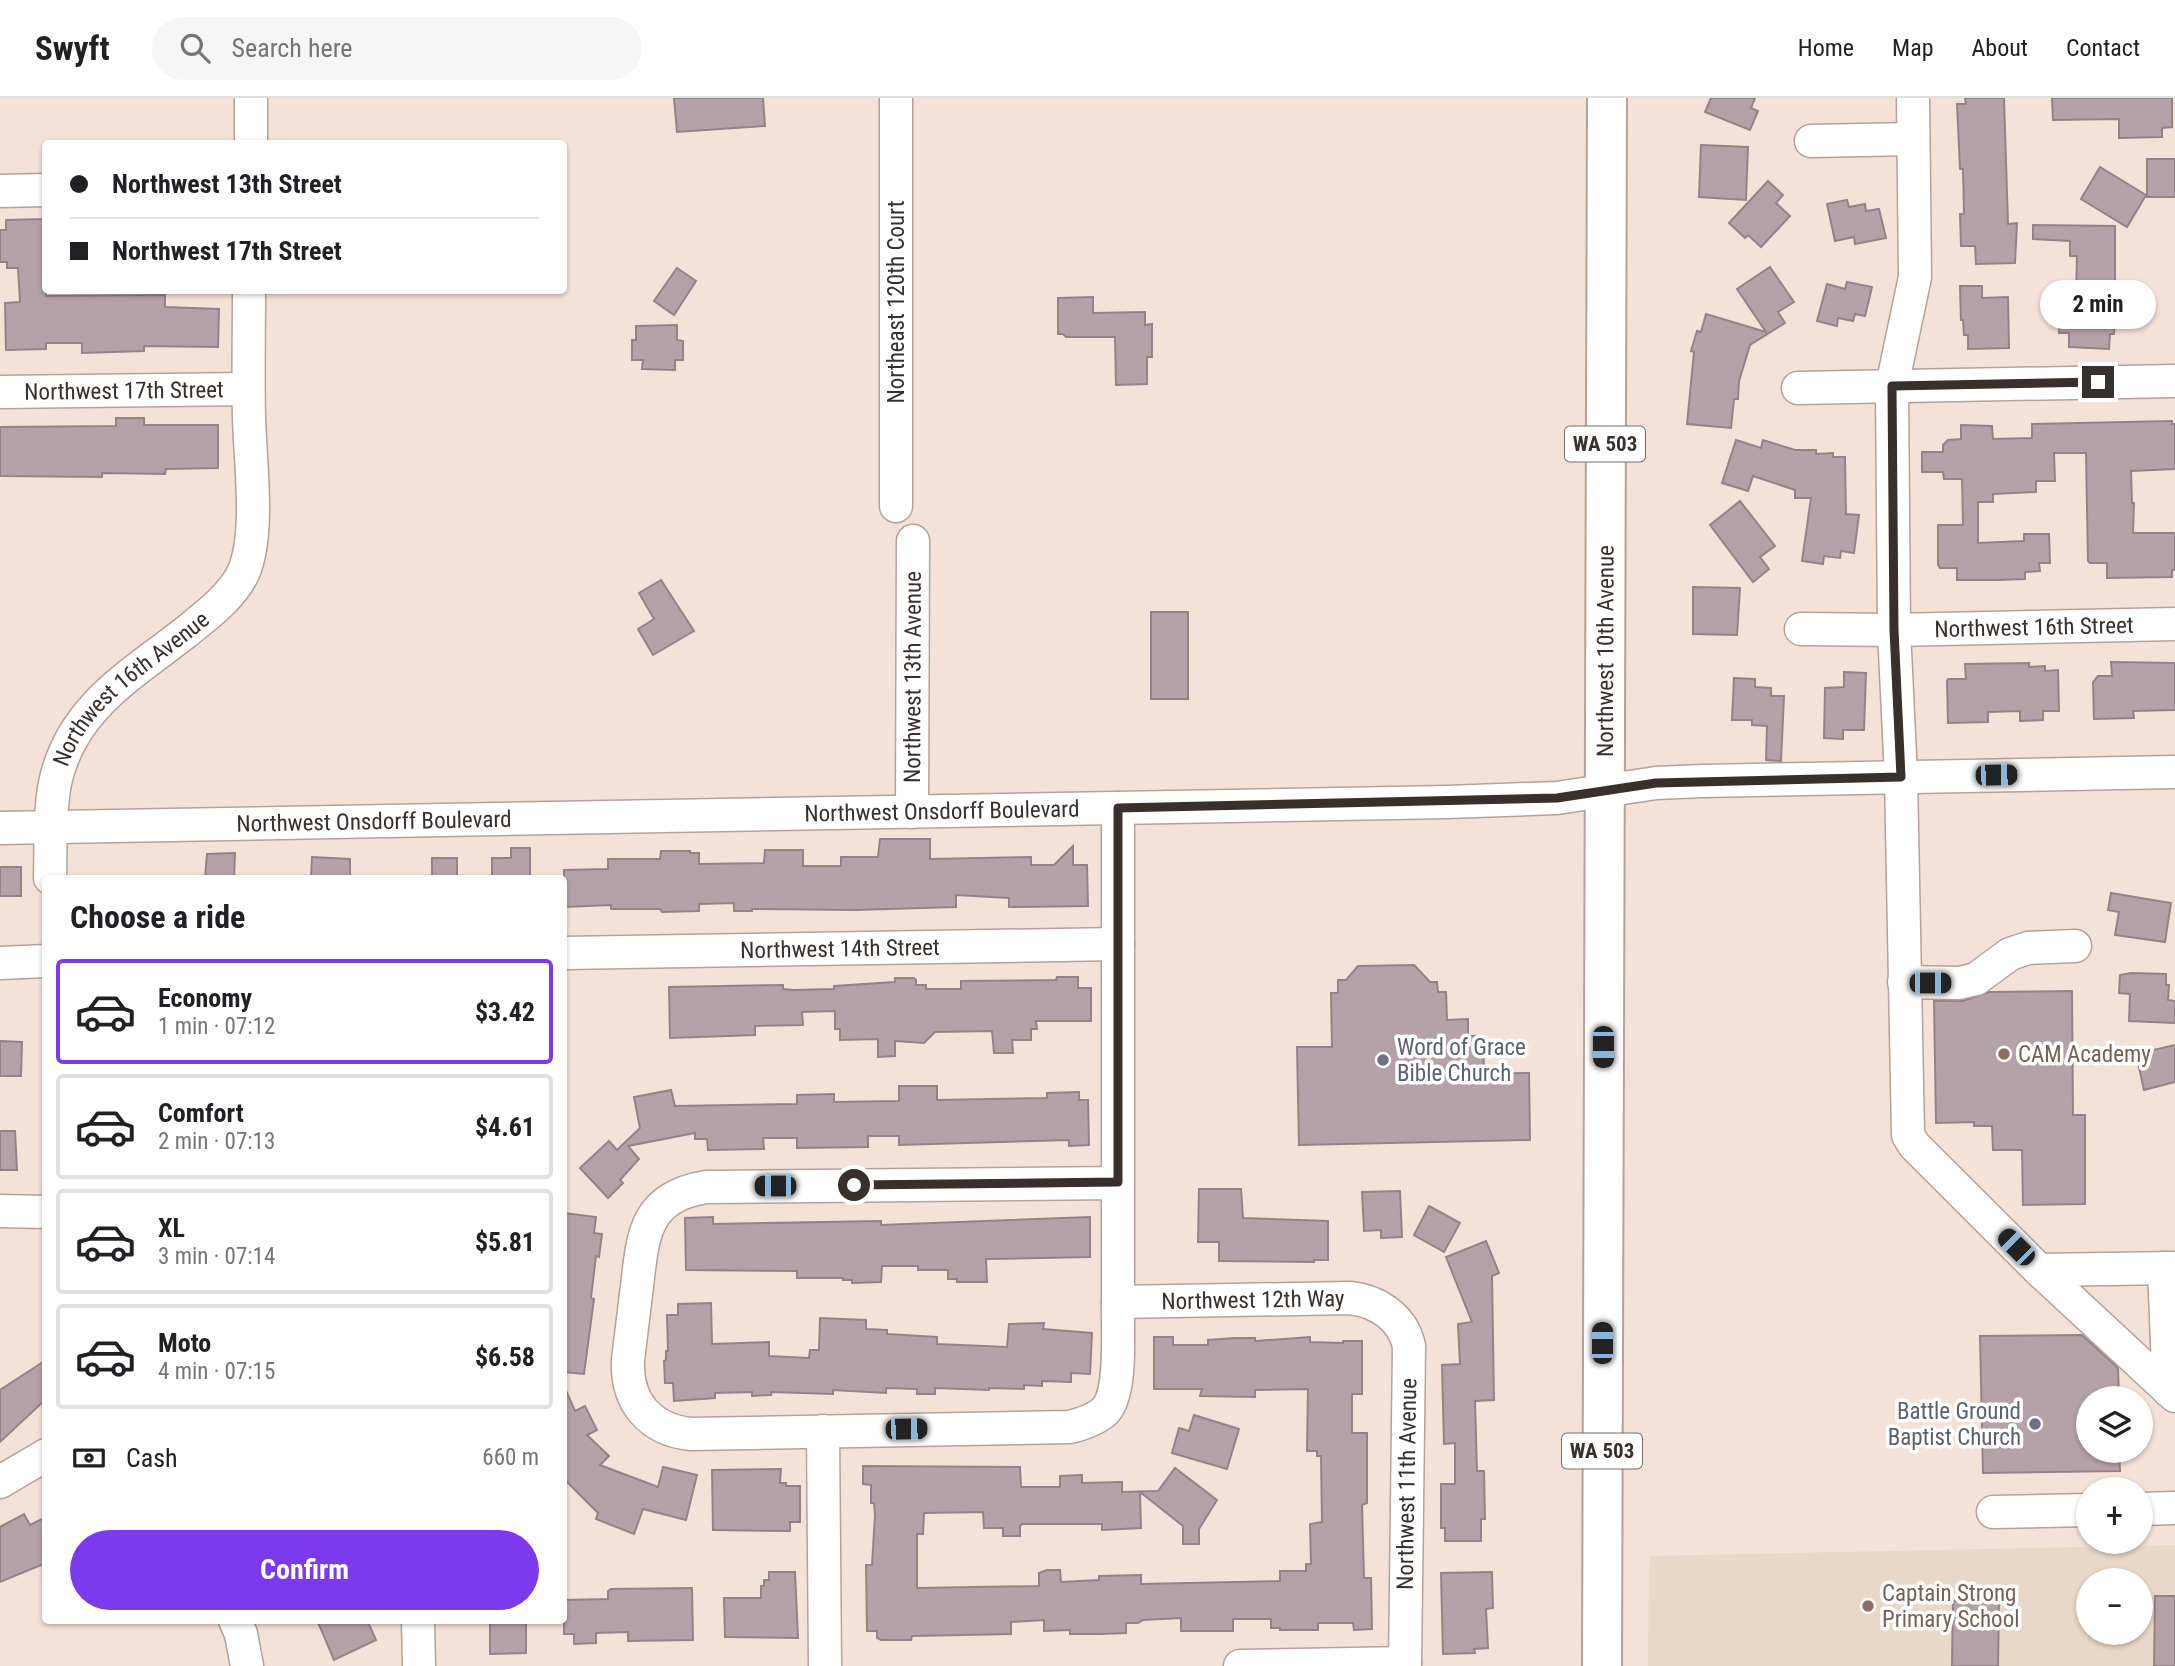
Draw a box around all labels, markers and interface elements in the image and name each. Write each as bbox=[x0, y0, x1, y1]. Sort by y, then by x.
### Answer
search box bbox=[152, 17, 642, 80]
text: Swyft bbox=[35, 29, 110, 68]
icon: search bbox=[176, 29, 214, 67]
text: Search here bbox=[232, 33, 353, 63]
text: Home bbox=[1798, 34, 1854, 62]
text: Map bbox=[1892, 34, 1934, 62]
text: About bbox=[1972, 34, 2028, 62]
text: Contact bbox=[2066, 34, 2140, 62]
text: Northwest 13th Street bbox=[112, 169, 342, 199]
street label: Northeast 120th Court bbox=[883, 201, 910, 403]
text: Northwest 17th Street bbox=[112, 236, 342, 266]
callout: 2 min bbox=[2040, 280, 2156, 330]
text: 2 min bbox=[2072, 291, 2124, 318]
route end bbox=[2082, 366, 2114, 398]
street label: Northwest 17th Street bbox=[24, 376, 224, 405]
road number: WA 503 bbox=[1565, 426, 1645, 462]
street label: Northwest 10th Avenue bbox=[1591, 545, 1619, 757]
street label: Northwest 13th Avenue bbox=[899, 571, 926, 783]
street label: Northwest 16th Avenue bbox=[47, 606, 214, 770]
street label: Northwest 16th Street bbox=[1934, 611, 2134, 643]
car bbox=[1975, 764, 2018, 786]
street label: Northwest Onsdorff Boulevard bbox=[804, 795, 1080, 827]
street label: Northwest Onsdorff Boulevard bbox=[236, 805, 512, 837]
text: Choose a ride bbox=[70, 898, 245, 936]
street label: Northwest 14th Street bbox=[740, 933, 940, 964]
car bbox=[1910, 973, 1952, 994]
icon: car bbox=[74, 980, 137, 1043]
text: Economy bbox=[158, 983, 252, 1013]
text: $3.42 bbox=[475, 997, 535, 1027]
text: 1 min · 07:12 bbox=[158, 1013, 275, 1040]
car bbox=[1593, 1026, 1614, 1068]
place label: Word of Grace Bible Church bbox=[1397, 1034, 1526, 1087]
place label: CAM Academy bbox=[2018, 1041, 2151, 1068]
marker: CAM Academy bbox=[1996, 1046, 2012, 1062]
marker: Word of Grace Bible Church bbox=[1375, 1052, 1391, 1068]
icon: car bbox=[74, 1095, 137, 1158]
text: Comfort bbox=[158, 1098, 244, 1128]
text: $4.61 bbox=[475, 1112, 535, 1142]
text: 2 min · 07:13 bbox=[158, 1128, 275, 1155]
route start bbox=[838, 1169, 870, 1201]
car bbox=[755, 1176, 797, 1197]
icon: car bbox=[74, 1210, 137, 1273]
text: XL bbox=[158, 1213, 185, 1243]
car bbox=[1994, 1225, 2039, 1269]
text: $5.81 bbox=[475, 1227, 535, 1257]
text: 3 min · 07:14 bbox=[158, 1243, 275, 1270]
street label: Northwest 12th Way bbox=[1161, 1285, 1345, 1315]
car bbox=[1592, 1322, 1613, 1364]
icon: car bbox=[74, 1325, 137, 1388]
text: Moto bbox=[158, 1328, 211, 1358]
text: $6.58 bbox=[475, 1342, 535, 1372]
text: 4 min · 07:15 bbox=[158, 1358, 275, 1385]
street label: Northwest 11th Avenue bbox=[1392, 1378, 1422, 1590]
map controls bbox=[2076, 1386, 2153, 1645]
button: layers bbox=[2076, 1386, 2153, 1463]
place label: Battle Ground Baptist Church bbox=[1888, 1398, 2021, 1451]
marker: Battle Ground Baptist Church bbox=[2027, 1416, 2043, 1432]
car bbox=[885, 1418, 928, 1440]
road number: WA 503 bbox=[1562, 1434, 1642, 1468]
icon: cash bbox=[70, 1439, 108, 1477]
text: Cash bbox=[126, 1443, 178, 1473]
text: 660 m bbox=[482, 1444, 539, 1471]
button: + bbox=[2076, 1477, 2153, 1554]
button: Confirm bbox=[70, 1530, 539, 1610]
button: − bbox=[2076, 1568, 2153, 1645]
place label: Captain Strong Primary School bbox=[1882, 1580, 2019, 1633]
marker: Captain Strong Primary School bbox=[1860, 1598, 1876, 1614]

